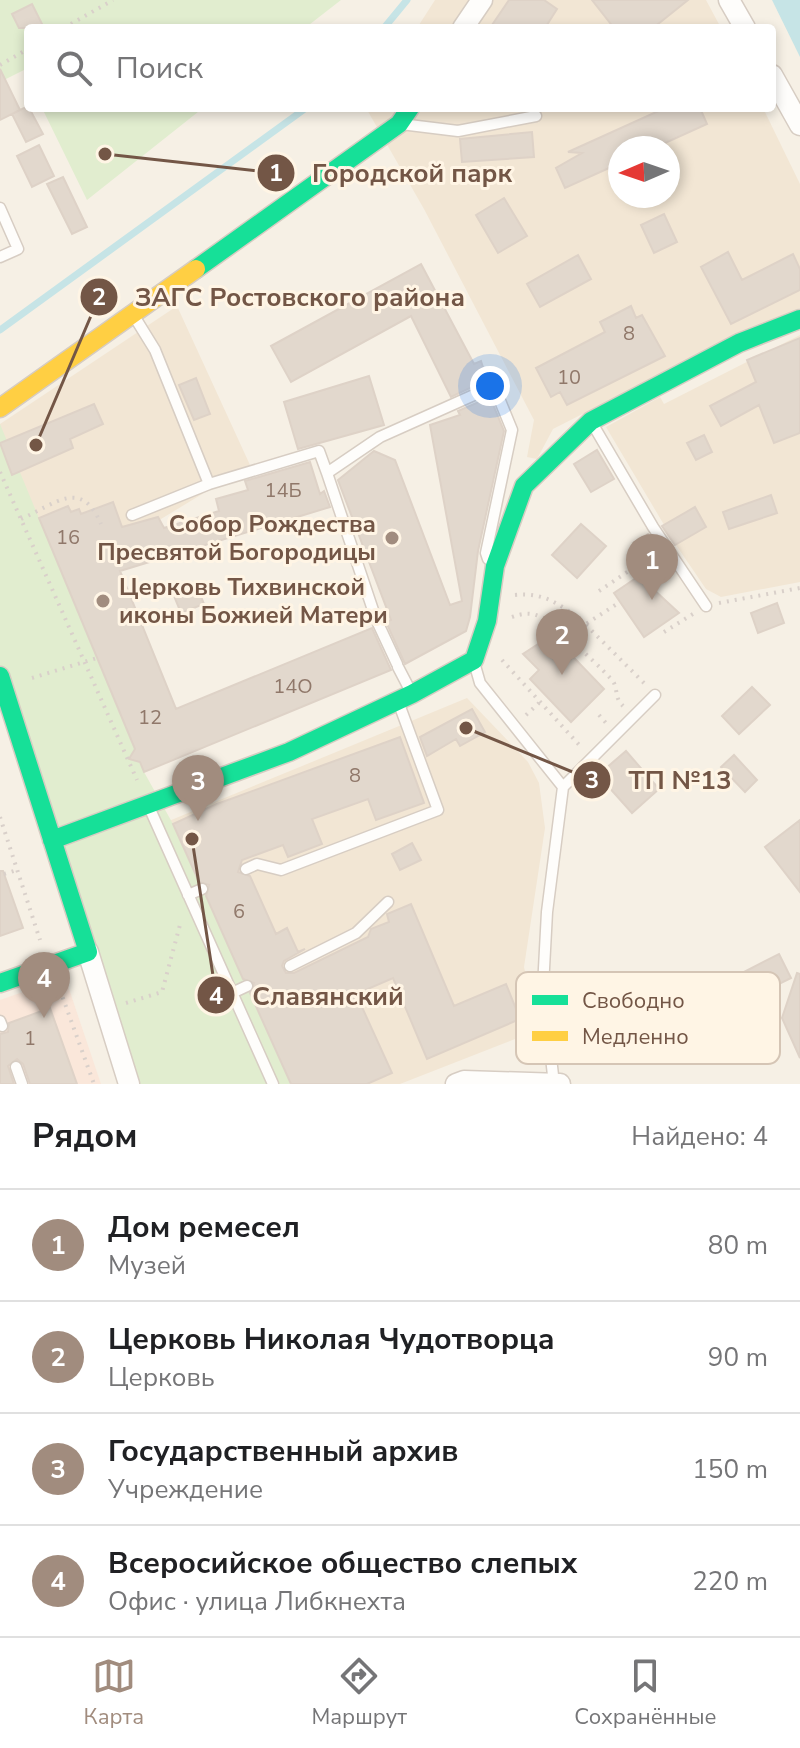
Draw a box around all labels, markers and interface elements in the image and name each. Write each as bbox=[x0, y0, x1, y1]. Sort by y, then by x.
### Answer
search box bbox=[24, 24, 776, 112]
icon: search bbox=[52, 46, 96, 90]
text: Поиск bbox=[116, 48, 203, 89]
north arrow bbox=[608, 136, 680, 208]
callout: Городской парк bbox=[256, 148, 528, 198]
text: Городской парк bbox=[312, 156, 513, 191]
text: 1 bbox=[269, 157, 283, 189]
callout: ЗАГС Ростовского района bbox=[79, 272, 481, 322]
text: ЗАГС Ростовского района bbox=[135, 280, 465, 315]
text: 2 bbox=[92, 281, 106, 313]
house number: 8 bbox=[623, 320, 635, 347]
house number: 10 bbox=[557, 364, 581, 391]
your location bbox=[470, 366, 510, 406]
house number: 14Б bbox=[264, 477, 302, 504]
place label: Собор Рождества Пресвятой Богородицы bbox=[97, 508, 376, 568]
house number: 16 bbox=[56, 524, 80, 551]
marker: Собор Рождества Пресвятой Богородицы bbox=[383, 529, 401, 547]
pin: 1 bbox=[626, 534, 678, 600]
place label: Церковь Тихвинской иконы Божией Матери bbox=[119, 571, 388, 631]
marker: Церковь Тихвинской иконы Божией Матери bbox=[94, 592, 112, 610]
pin: 2 bbox=[536, 609, 588, 675]
house number: 14О bbox=[273, 673, 313, 700]
house number: 12 bbox=[138, 704, 162, 731]
pin: 3 bbox=[172, 755, 224, 821]
callout: ТП №13 bbox=[572, 755, 747, 805]
house number: 8 bbox=[349, 762, 361, 789]
text: ТП №13 bbox=[629, 763, 732, 798]
text: 3 bbox=[585, 764, 599, 796]
house number: 6 bbox=[233, 898, 245, 925]
pin: 4 bbox=[18, 952, 70, 1018]
callout: Славянский bbox=[196, 970, 420, 1020]
legend bbox=[516, 972, 780, 1064]
text: Славянский bbox=[252, 979, 404, 1014]
text: 4 bbox=[209, 980, 223, 1012]
text: Свободно bbox=[582, 986, 685, 1016]
text: Медленно bbox=[582, 1022, 689, 1052]
house number: 1 bbox=[24, 1025, 36, 1052]
text: Рядом bbox=[32, 1113, 138, 1159]
text: Найдено: 4 bbox=[631, 1119, 768, 1154]
text: Дом ремесел bbox=[108, 1207, 300, 1248]
text: 1 bbox=[50, 1228, 66, 1263]
text: 80 m bbox=[708, 1228, 768, 1263]
text: Музей bbox=[108, 1248, 186, 1283]
text: Церковь Николая Чудотворца bbox=[108, 1319, 555, 1360]
text: 2 bbox=[50, 1340, 66, 1375]
text: 90 m bbox=[708, 1340, 768, 1375]
text: Церковь bbox=[108, 1360, 215, 1395]
text: Государственный архив bbox=[108, 1431, 458, 1472]
text: 3 bbox=[50, 1452, 66, 1487]
text: 150 m bbox=[692, 1452, 768, 1487]
text: Учреждение bbox=[108, 1472, 263, 1507]
text: Всеросийское общество слепых bbox=[108, 1543, 578, 1584]
text: 4 bbox=[50, 1564, 66, 1599]
text: 220 m bbox=[692, 1564, 768, 1599]
text: Офис · улица Либкнехта bbox=[108, 1584, 406, 1619]
tab: Карта bbox=[84, 1654, 144, 1732]
tab: Маршрут bbox=[311, 1654, 407, 1732]
tab: Сохранённые bbox=[574, 1654, 716, 1732]

